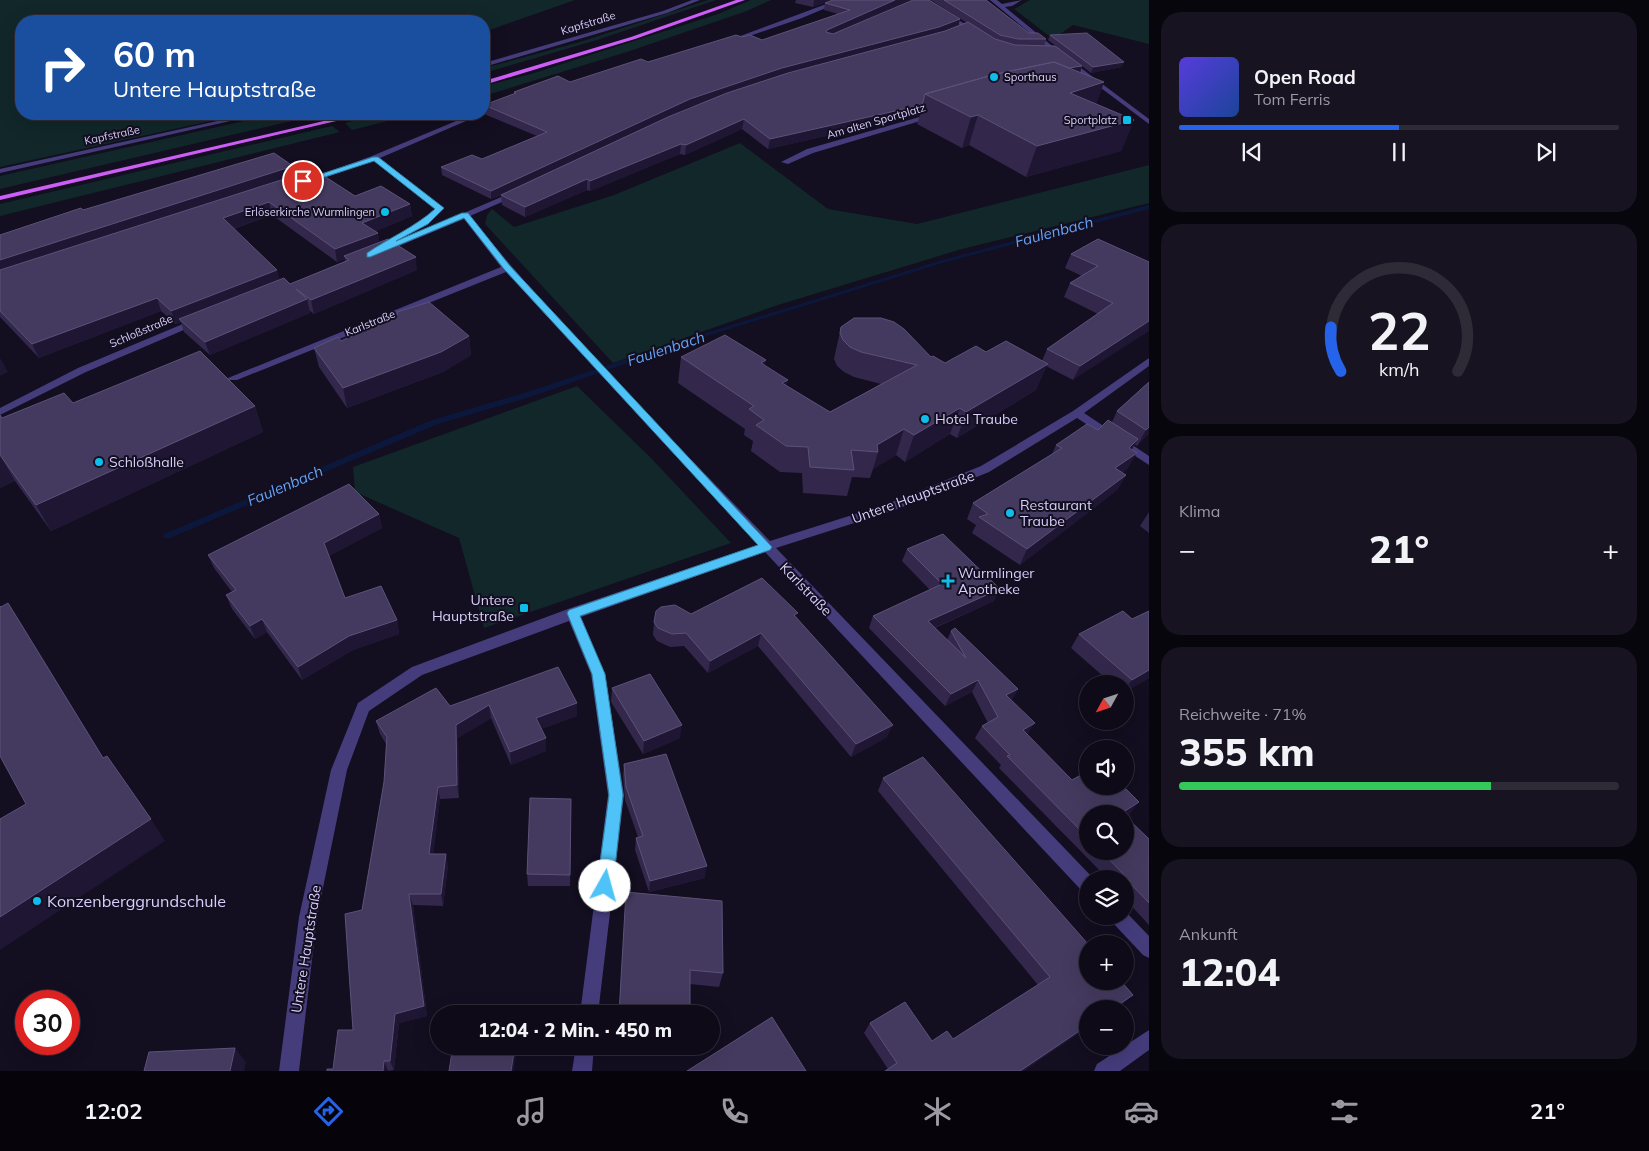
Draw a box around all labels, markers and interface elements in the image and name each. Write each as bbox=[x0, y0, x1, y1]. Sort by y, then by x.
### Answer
street label: Kapfstraße bbox=[559, 8, 617, 38]
text: 60 m bbox=[113, 32, 196, 76]
icon: right bbox=[30, 35, 95, 100]
text: Open Road bbox=[1254, 65, 1356, 89]
place label: Sporthaus bbox=[1004, 70, 1057, 84]
marker: Sporthaus bbox=[988, 71, 1000, 83]
text: Untere Hauptstraße bbox=[113, 75, 316, 103]
text: Tom Ferris bbox=[1254, 89, 1331, 109]
street label: Am alten Sportplatz bbox=[825, 100, 927, 142]
place label: Sportplatz bbox=[1064, 113, 1117, 127]
marker: Sportplatz bbox=[1121, 114, 1133, 126]
street label: Kapfstraße bbox=[83, 122, 141, 148]
icon: previous bbox=[1238, 138, 1266, 166]
icon: pause bbox=[1385, 138, 1413, 166]
icon: next bbox=[1532, 138, 1560, 166]
pin bbox=[282, 160, 324, 202]
icon: arrive bbox=[289, 167, 317, 195]
place label: Erlöserkirche Wurmlingen bbox=[245, 205, 375, 219]
marker: Erlöserkirche Wurmlingen bbox=[379, 206, 391, 218]
water label: Faulenbach bbox=[1013, 212, 1095, 251]
text: 22 bbox=[1368, 298, 1430, 363]
street label: Karlstraße bbox=[343, 307, 397, 339]
street label: Schloßstraße bbox=[107, 311, 175, 351]
water label: Faulenbach bbox=[625, 327, 707, 370]
text: km/h bbox=[1379, 358, 1419, 380]
place label: Hotel Traube bbox=[935, 410, 1018, 428]
marker: Hotel Traube bbox=[919, 413, 931, 425]
place label: Schloßhalle bbox=[109, 453, 184, 471]
marker: Schloßhalle bbox=[93, 456, 105, 468]
water label: Faulenbach bbox=[244, 461, 326, 510]
street label: Untere Hauptstraße bbox=[849, 466, 977, 528]
place label: Restaurant Traube bbox=[1020, 496, 1092, 530]
text: Klima bbox=[1179, 501, 1220, 521]
marker: Restaurant Traube bbox=[1004, 507, 1016, 519]
text: 21° bbox=[1369, 525, 1429, 573]
text: − bbox=[1179, 532, 1196, 567]
text: + bbox=[1602, 532, 1619, 567]
street label: Karlstraße bbox=[776, 559, 836, 619]
place label: Wurmlinger Apotheke bbox=[958, 564, 1035, 598]
marker: Wurmlinger Apotheke bbox=[942, 575, 954, 587]
place label: Untere Hauptstraße bbox=[432, 591, 514, 625]
marker: Untere Hauptstraße bbox=[518, 602, 530, 614]
north arrow bbox=[1079, 675, 1134, 730]
map controls bbox=[1079, 675, 1134, 1055]
text: Reichweite · 71% bbox=[1179, 704, 1306, 724]
text: 355 km bbox=[1179, 728, 1315, 776]
button: sound bbox=[1079, 740, 1134, 795]
button: search bbox=[1079, 805, 1134, 860]
position arrow bbox=[578, 859, 630, 911]
button: layers bbox=[1079, 870, 1134, 925]
street label: Untere Hauptstraße bbox=[287, 884, 325, 1014]
place label: Konzenberggrundschule bbox=[47, 891, 226, 911]
marker: Konzenberggrundschule bbox=[31, 895, 43, 907]
text: Ankunft bbox=[1179, 924, 1238, 944]
button: + bbox=[1079, 935, 1134, 990]
text: 12:04 bbox=[1179, 948, 1280, 996]
speed limit sign: 30 bbox=[15, 990, 80, 1055]
button: − bbox=[1079, 1000, 1134, 1055]
text: 12:04 · 2 Min. · 450 m bbox=[478, 1018, 672, 1042]
icon: directions bbox=[311, 1094, 346, 1129]
icon: music bbox=[514, 1094, 549, 1129]
icon: phone bbox=[717, 1094, 752, 1129]
icon: climate bbox=[920, 1094, 955, 1129]
icon: car bbox=[1124, 1094, 1159, 1129]
icon: filters bbox=[1327, 1094, 1362, 1129]
text: 12:02 bbox=[84, 1097, 142, 1125]
text: 21° bbox=[1530, 1097, 1565, 1125]

